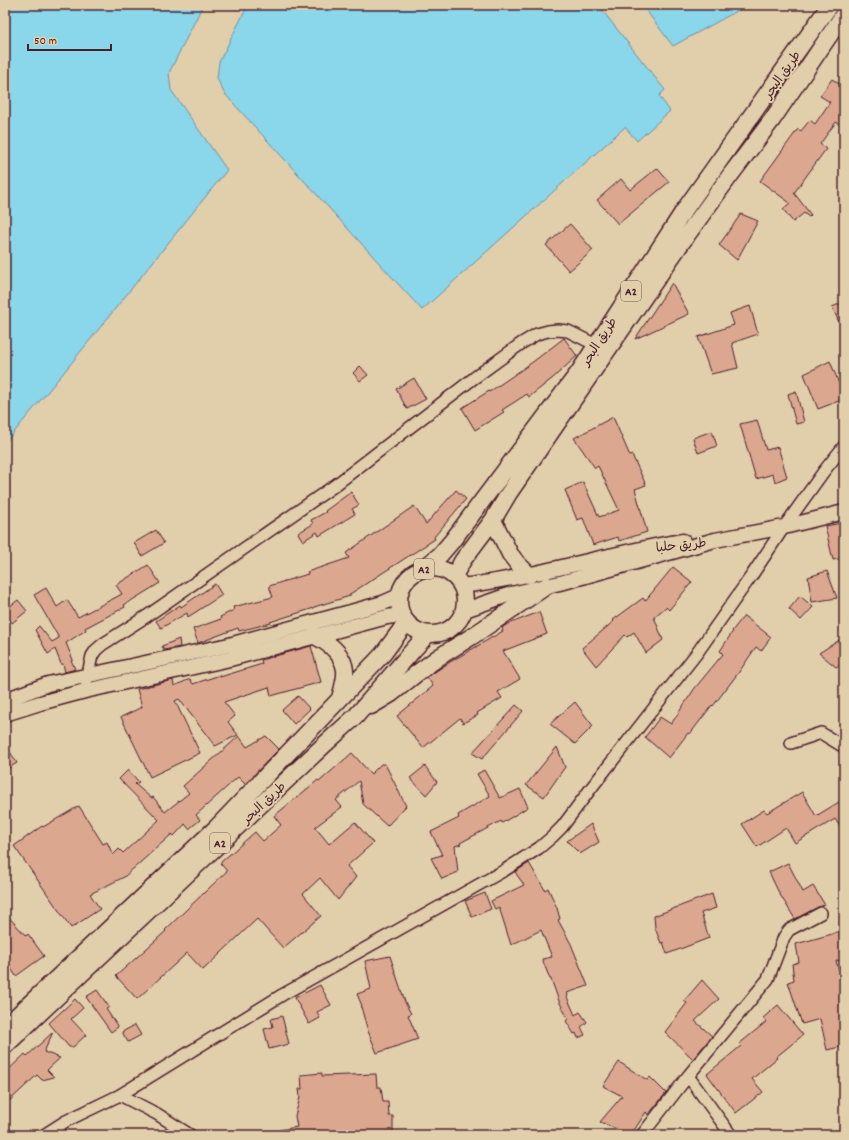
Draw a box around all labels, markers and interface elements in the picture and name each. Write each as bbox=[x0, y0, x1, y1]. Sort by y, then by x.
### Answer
scale bar bbox=[28, 26, 111, 52]
text: 50 m bbox=[34, 33, 57, 50]
street label: طريق البحر bbox=[759, 48, 806, 104]
road number: A2 bbox=[621, 281, 641, 301]
street label: طريق البحر bbox=[577, 314, 623, 371]
street label: طريق حلبا bbox=[655, 534, 707, 559]
road number: A2 bbox=[414, 559, 434, 579]
street label: طريق البحر bbox=[238, 778, 291, 830]
road number: A2 bbox=[210, 833, 230, 853]

